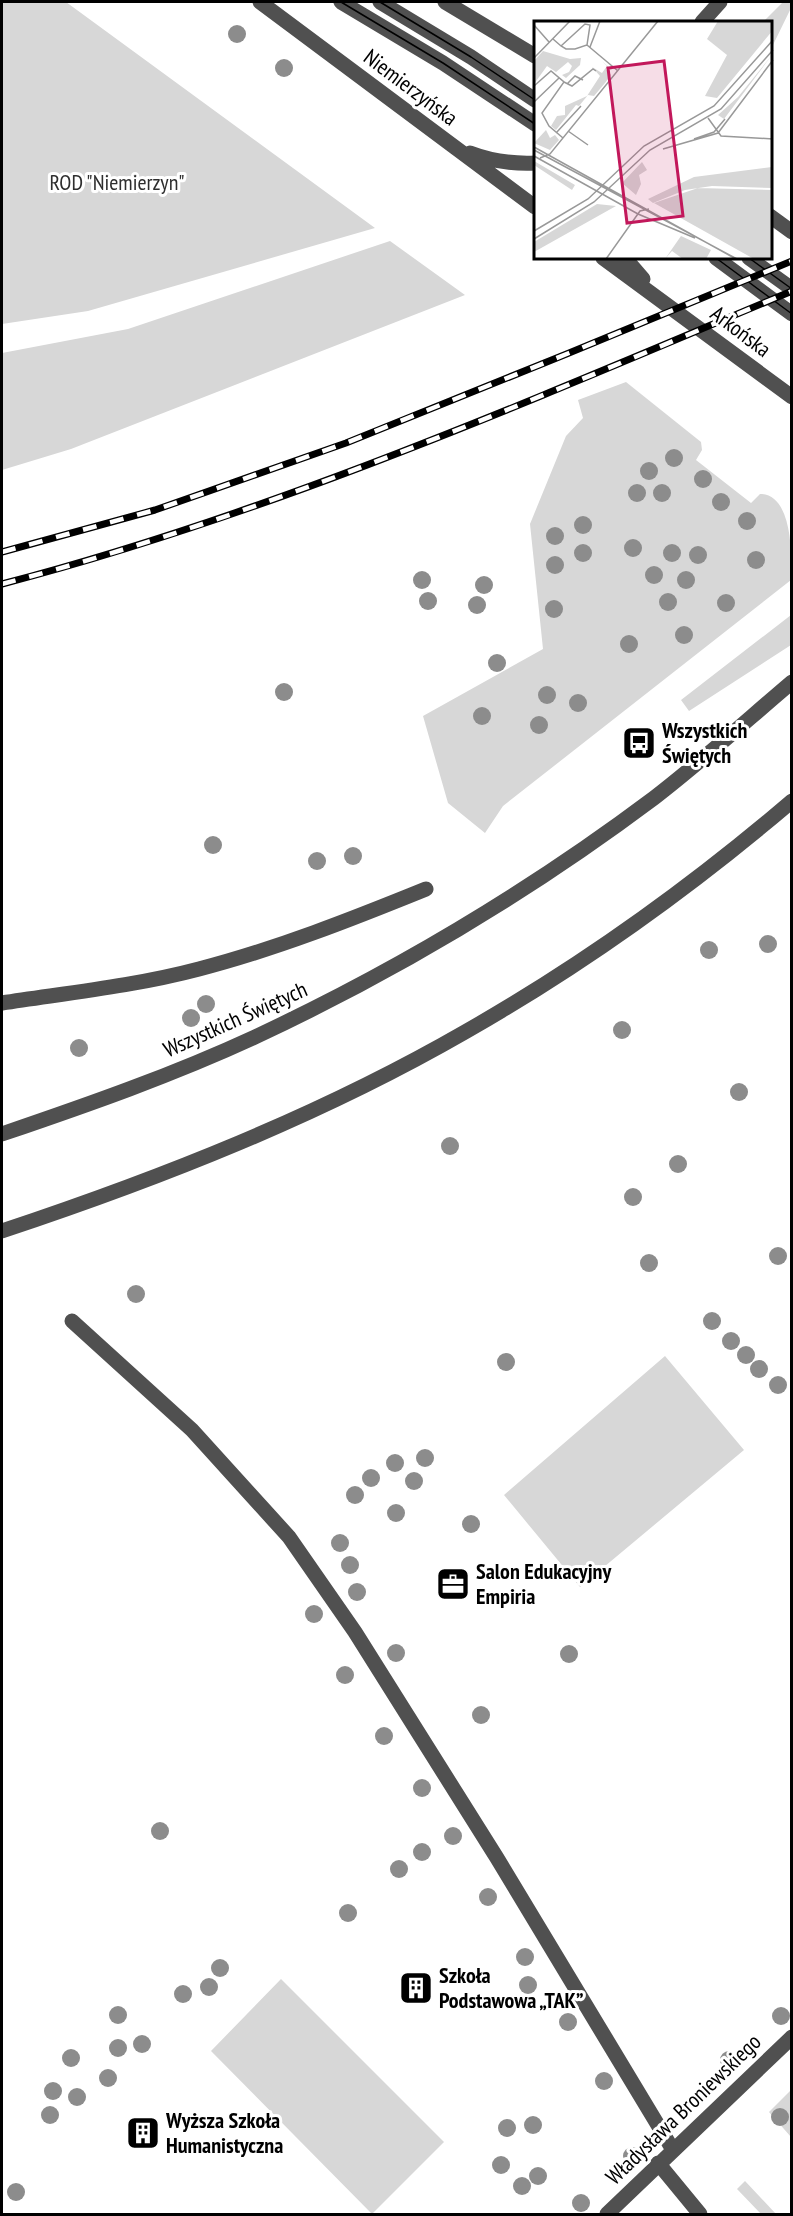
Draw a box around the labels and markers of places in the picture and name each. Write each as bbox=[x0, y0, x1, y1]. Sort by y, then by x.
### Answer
place label: Wszystkich Świętych bbox=[661, 716, 748, 769]
bus stop icon: Wszystkich Świętych bbox=[621, 725, 657, 761]
place label: Salon Edukacyjny Empiria bbox=[476, 1557, 612, 1610]
office icon: Salon Edukacyjny Empiria bbox=[435, 1566, 471, 1602]
place label: Szkoła Podstawowa „TAK” bbox=[439, 1961, 584, 2014]
building icon: Szkoła Podstawowa „TAK” bbox=[398, 1970, 434, 2006]
place label: Wyższa Szkoła Humanistyczna bbox=[165, 2106, 283, 2159]
building icon: Wyższa Szkoła Humanistyczna bbox=[125, 2115, 161, 2151]

